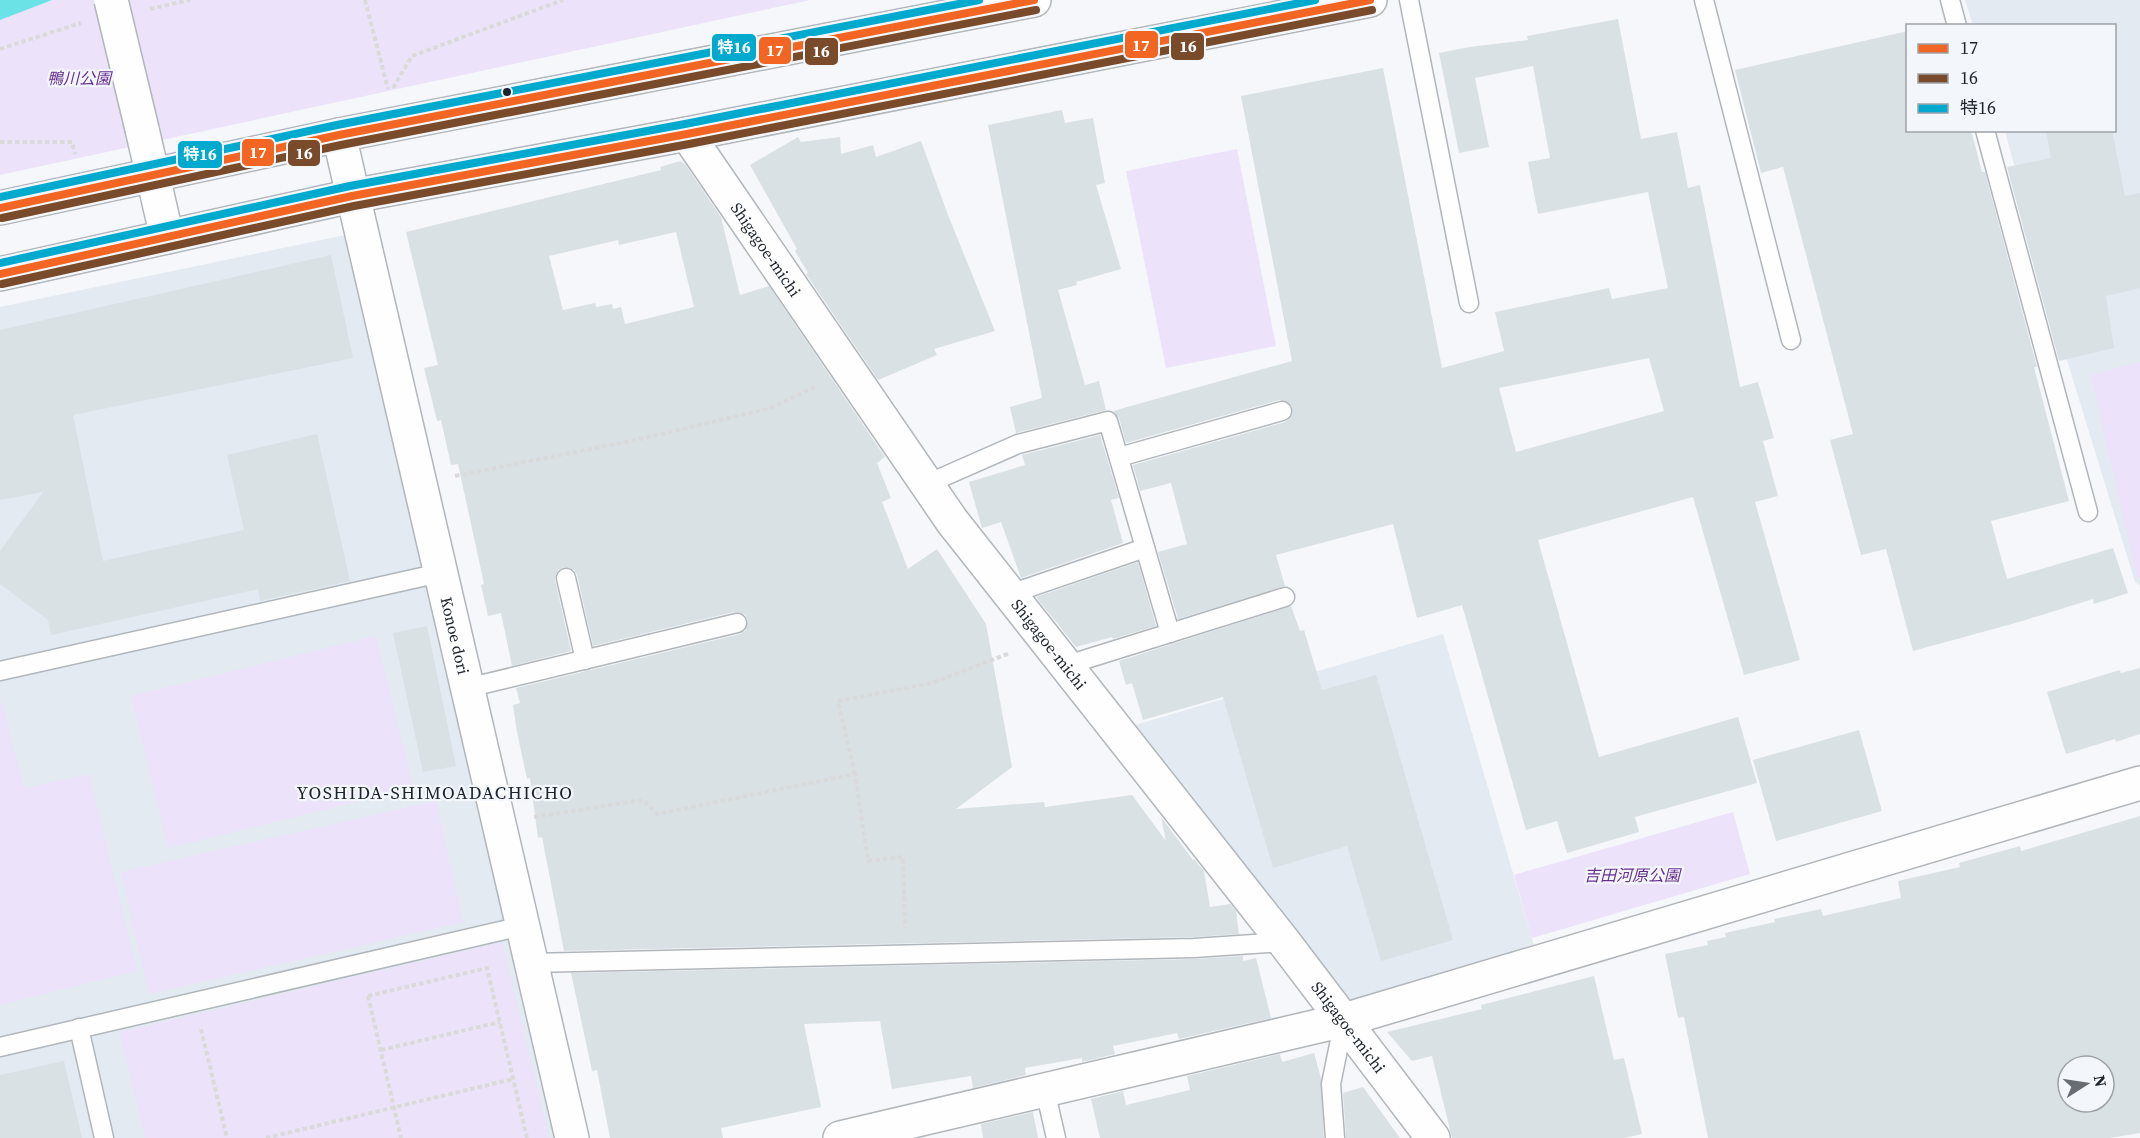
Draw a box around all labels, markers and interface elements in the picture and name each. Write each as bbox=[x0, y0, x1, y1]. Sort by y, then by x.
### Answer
legend bbox=[1906, 24, 2116, 132]
line badge: 17 bbox=[1124, 30, 1159, 59]
line badge: 16 bbox=[1170, 32, 1205, 61]
line badge: 特16 bbox=[711, 33, 757, 62]
text: 17 bbox=[1132, 34, 1150, 56]
text: 16 bbox=[1179, 35, 1197, 57]
text: 17 bbox=[1960, 35, 1978, 60]
text: 特16 bbox=[717, 36, 751, 58]
line badge: 17 bbox=[758, 36, 792, 65]
line badge: 16 bbox=[804, 37, 839, 66]
text: 17 bbox=[766, 39, 784, 61]
text: 16 bbox=[812, 40, 830, 62]
text: 16 bbox=[1960, 65, 1978, 90]
park label: 鴨川公園 bbox=[47, 67, 113, 89]
unlabelled marker bbox=[501, 86, 513, 98]
text: 特16 bbox=[1960, 95, 1996, 120]
line badge: 17 bbox=[241, 138, 275, 167]
line badge: 16 bbox=[287, 139, 321, 167]
line badge: 特16 bbox=[177, 140, 223, 169]
text: 17 bbox=[249, 141, 267, 163]
text: 16 bbox=[295, 142, 313, 164]
text: 特16 bbox=[183, 143, 217, 165]
street label: Shigagoe-michi bbox=[726, 198, 806, 301]
street label: Shigagoe-michi bbox=[1007, 594, 1092, 694]
street label: Konoe dori bbox=[436, 595, 475, 677]
district label: YOSHIDA-SHIMOADACHICHO bbox=[297, 780, 573, 805]
park label: 吉田河原公園 bbox=[1584, 864, 1682, 886]
street label: Shigagoe-michi bbox=[1307, 977, 1391, 1078]
north arrow bbox=[2056, 1054, 2116, 1114]
text: N bbox=[2089, 1073, 2113, 1089]

